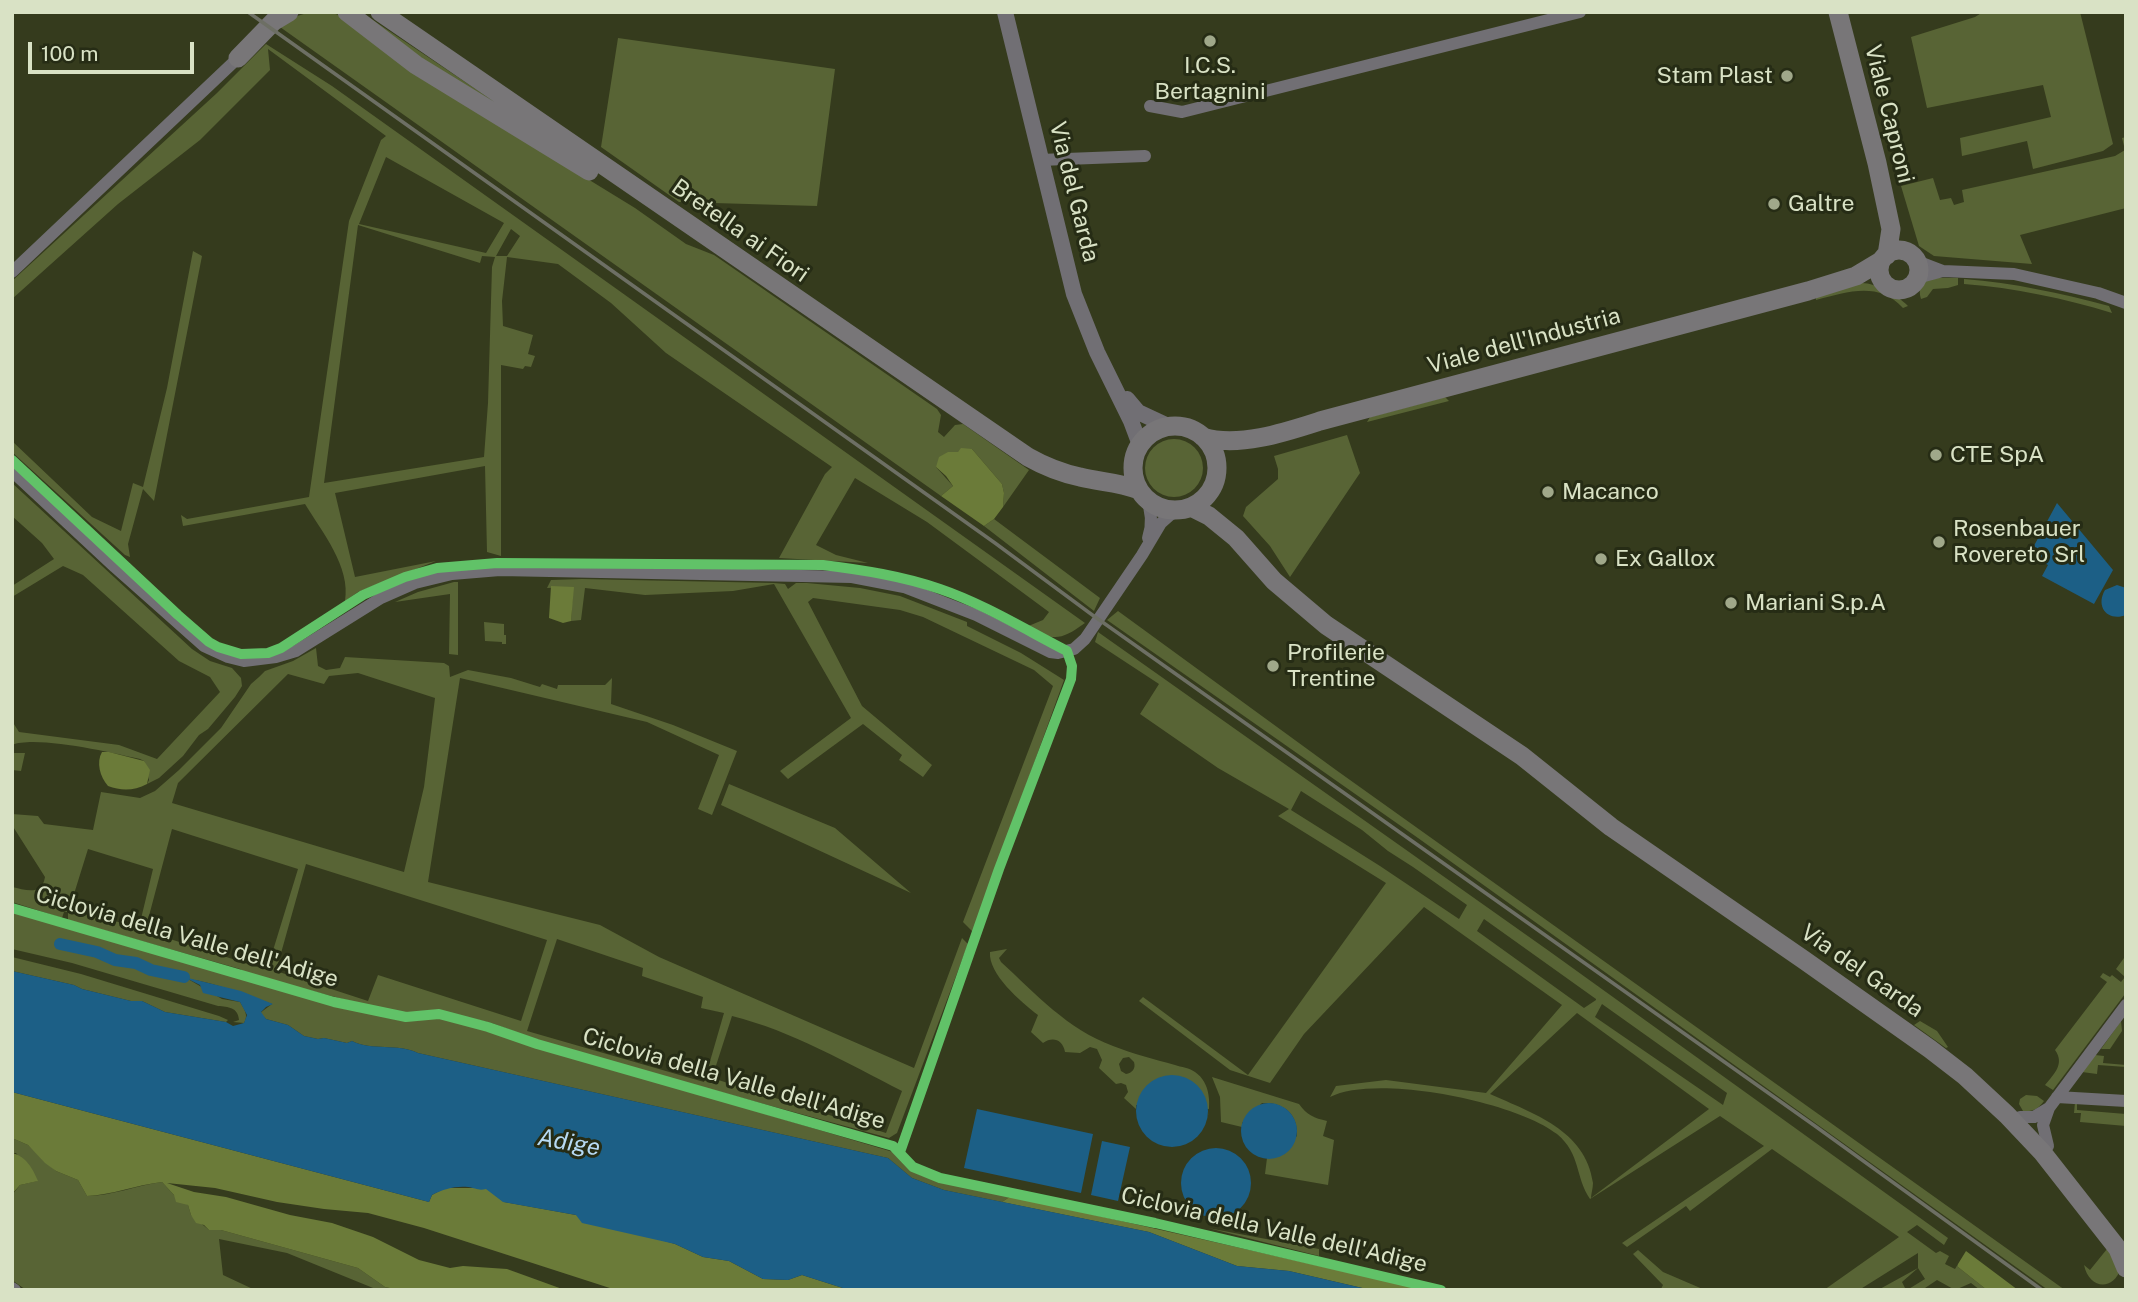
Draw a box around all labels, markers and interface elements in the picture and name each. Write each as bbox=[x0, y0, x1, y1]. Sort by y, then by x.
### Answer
scale bar bbox=[32, 28, 198, 72]
marker: I.C.S. Bertagnini bbox=[1202, 33, 1218, 49]
text: 100 m bbox=[41, 41, 98, 66]
street label: Viale Caproni bbox=[1858, 42, 1920, 186]
place label: I.C.S. Bertagnini bbox=[1154, 52, 1266, 106]
place label: Stam Plast bbox=[1657, 62, 1773, 90]
marker: Stam Plast bbox=[1779, 68, 1795, 84]
street label: Via del Garda bbox=[1043, 119, 1105, 265]
street label: Bretella ai Fiori bbox=[666, 173, 814, 289]
place label: Galtre bbox=[1788, 190, 1854, 218]
marker: Galtre bbox=[1766, 196, 1782, 212]
street label: Viale dell'Industria bbox=[1425, 302, 1623, 380]
place label: CTE SpA bbox=[1950, 441, 2044, 469]
marker: CTE SpA bbox=[1928, 447, 1944, 463]
place label: Macanco bbox=[1562, 478, 1659, 506]
marker: Macanco bbox=[1540, 484, 1556, 500]
place label: Rosenbauer Rovereto Srl bbox=[1953, 515, 2085, 569]
marker: Rosenbauer Rovereto Srl bbox=[1931, 534, 1947, 550]
place label: Ex Gallox bbox=[1615, 545, 1715, 573]
marker: Ex Gallox bbox=[1593, 551, 1609, 567]
place label: Mariani S.p.A bbox=[1745, 589, 1886, 617]
marker: Mariani S.p.A bbox=[1723, 595, 1739, 611]
place label: Profilerie Trentine bbox=[1287, 639, 1385, 693]
marker: Profilerie Trentine bbox=[1265, 658, 1281, 674]
street label: Ciclovia della Valle dell'Adige bbox=[33, 881, 341, 993]
street label: Via del Garda bbox=[1795, 919, 1929, 1023]
street label: Ciclovia della Valle dell'Adige bbox=[580, 1023, 888, 1135]
water label: Adige bbox=[536, 1123, 602, 1163]
street label: Ciclovia della Valle dell'Adige bbox=[1118, 1181, 1430, 1279]

